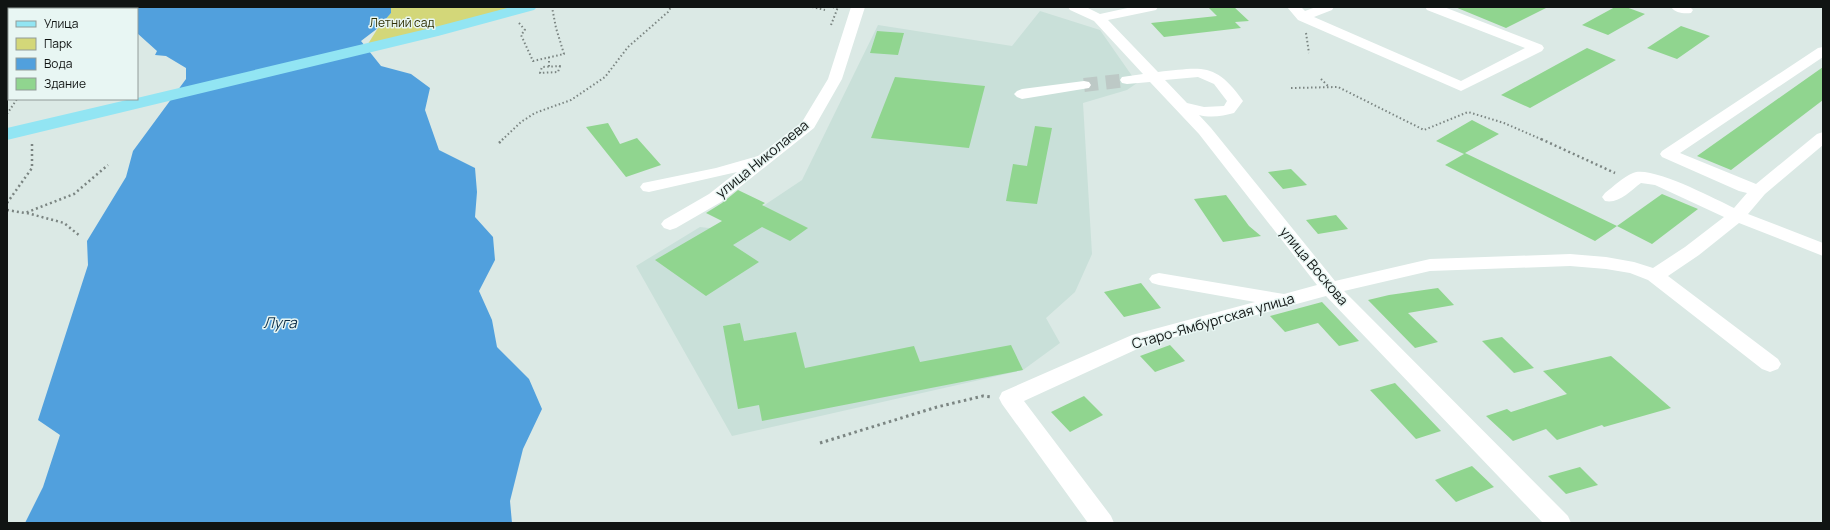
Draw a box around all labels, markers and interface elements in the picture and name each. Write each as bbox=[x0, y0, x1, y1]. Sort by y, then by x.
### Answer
legend bbox=[8, 8, 138, 100]
park label: Летний сад bbox=[369, 14, 435, 31]
text: Улица bbox=[44, 15, 78, 32]
text: Парк bbox=[44, 35, 73, 52]
text: Вода bbox=[44, 55, 72, 72]
text: Здание bbox=[44, 75, 86, 92]
street label: улица Николаева bbox=[711, 115, 812, 202]
street label: улица Воскова bbox=[1276, 222, 1353, 309]
street label: Старо-Ямбургская улица bbox=[1129, 288, 1296, 353]
water label: Луга bbox=[263, 312, 297, 333]

